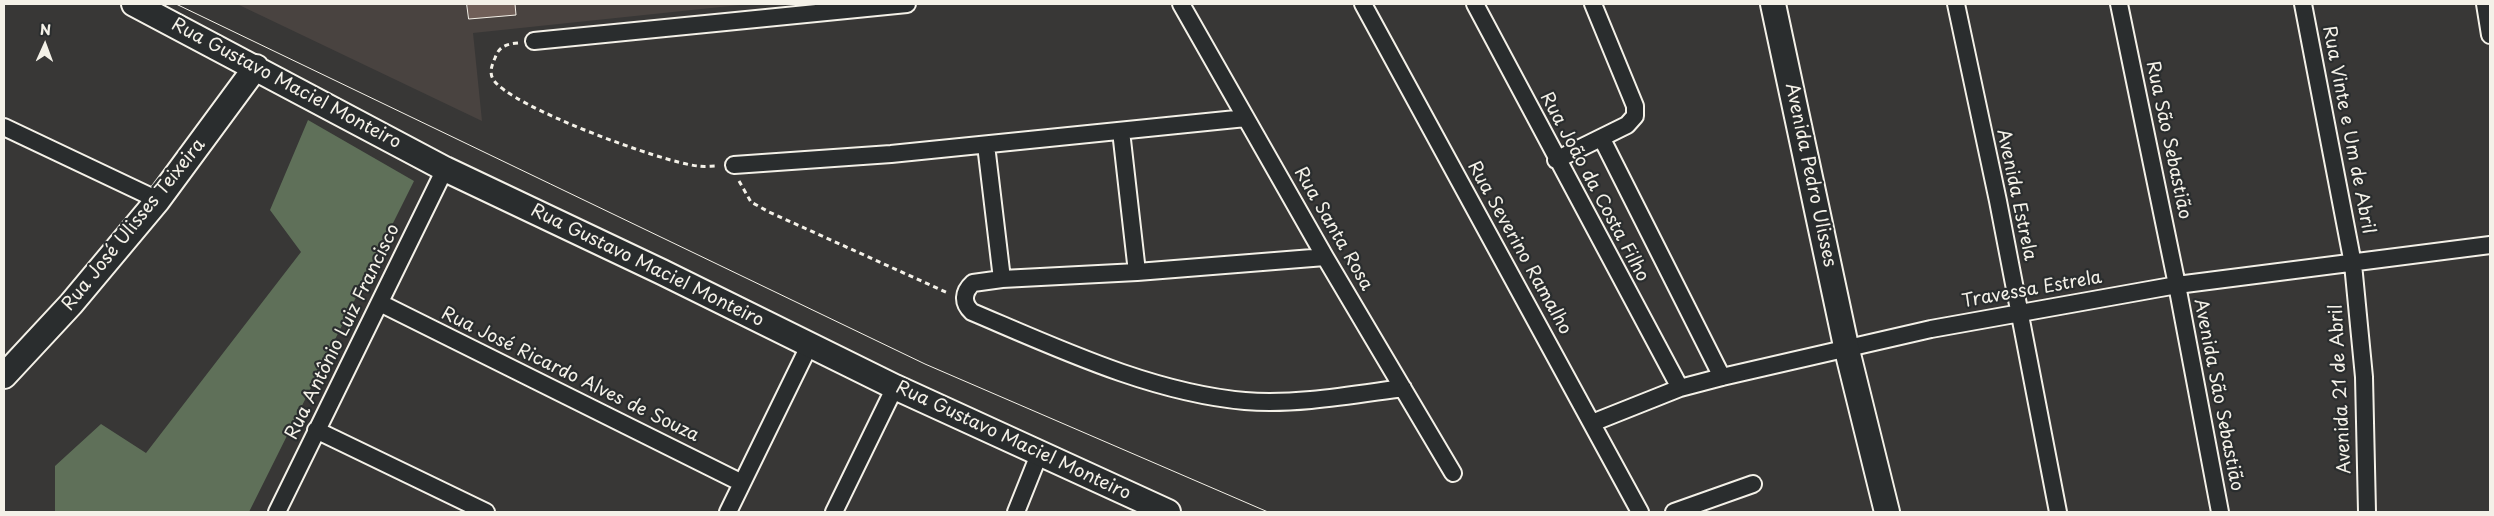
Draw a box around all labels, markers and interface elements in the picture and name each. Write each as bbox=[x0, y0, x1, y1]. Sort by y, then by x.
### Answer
street label: Rua Gustavo Maciel Monteiro bbox=[168, 14, 404, 154]
text: N bbox=[40, 19, 51, 40]
north arrow bbox=[20, 20, 70, 70]
street label: Rua Vinte e Um de Abril bbox=[2317, 24, 2379, 236]
street label: Rua São Sebastião bbox=[2141, 59, 2195, 221]
street label: Avenida Pedro Ulisses bbox=[1780, 81, 1840, 269]
street label: Rua João da Costa Filho bbox=[1535, 89, 1653, 285]
street label: Avenida Estrela bbox=[1992, 127, 2040, 263]
street label: Rua José Ulisses Teixeira bbox=[58, 135, 210, 315]
street label: Rua Severino Ramalho bbox=[1462, 158, 1576, 338]
street label: Rua Santa Rosa bbox=[1289, 163, 1377, 295]
street label: Rua Gustavo Maciel Monteiro bbox=[527, 200, 767, 332]
street label: Rua Antônio Luiz Francisco bbox=[281, 221, 405, 443]
street label: Travessa Estrela bbox=[1960, 267, 2104, 313]
street label: Avenida São Sebastião bbox=[2189, 297, 2247, 493]
street label: Rua José Ricardo Alves de Souza bbox=[438, 303, 702, 447]
street label: Avenida 21 de Abril bbox=[2326, 303, 2356, 475]
street label: Rua Gustavo Maciel Monteiro bbox=[892, 377, 1134, 505]

